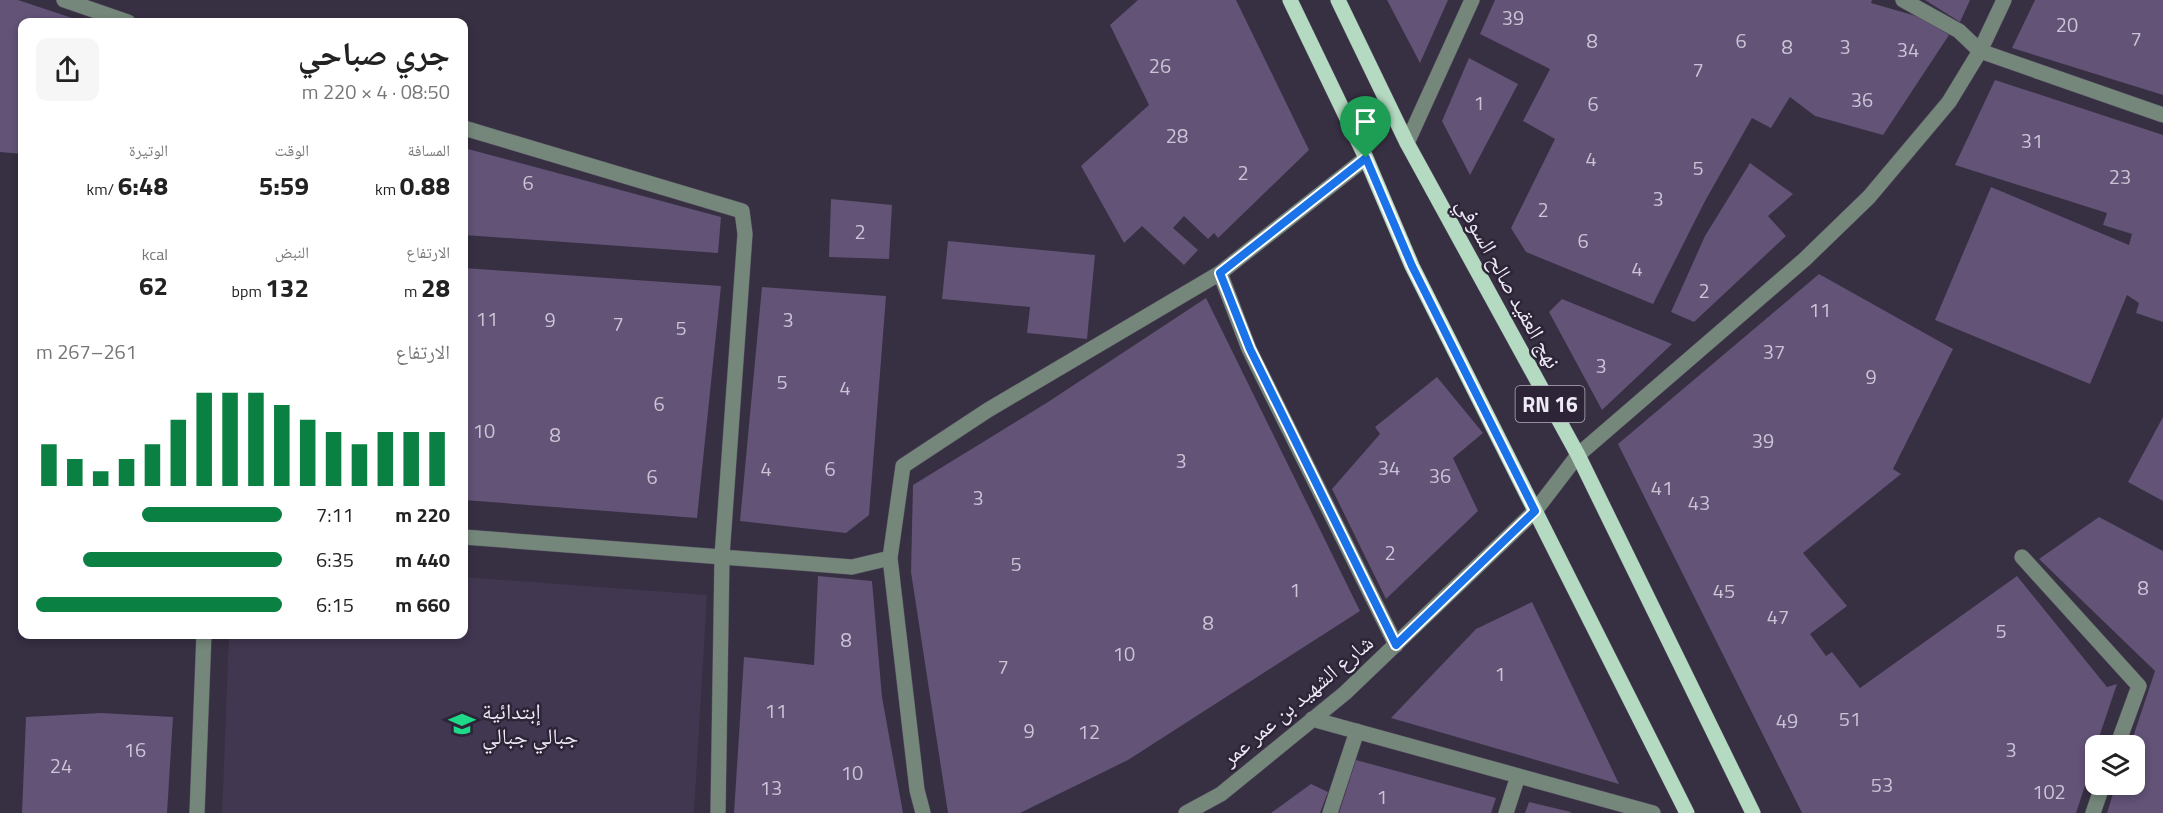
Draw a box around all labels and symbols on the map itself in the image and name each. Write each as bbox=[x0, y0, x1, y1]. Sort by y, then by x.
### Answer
house number: 39 bbox=[1502, 2, 1524, 33]
house number: 20 bbox=[2056, 9, 2078, 40]
house number: 7 bbox=[2130, 23, 2142, 54]
house number: 8 bbox=[1586, 25, 1598, 56]
house number: 6 bbox=[1735, 25, 1747, 56]
house number: 8 bbox=[1781, 31, 1793, 62]
house number: 3 bbox=[1839, 31, 1851, 62]
house number: 34 bbox=[1897, 34, 1919, 65]
house number: 26 bbox=[1149, 50, 1171, 81]
house number: 7 bbox=[1692, 54, 1704, 85]
house number: 36 bbox=[1851, 84, 1873, 115]
house number: 1 bbox=[1473, 87, 1485, 118]
house number: 6 bbox=[1587, 88, 1599, 119]
pin bbox=[1340, 96, 1391, 158]
house number: 28 bbox=[1166, 120, 1188, 151]
house number: 31 bbox=[2021, 125, 2043, 156]
house number: 4 bbox=[1585, 143, 1597, 174]
house number: 5 bbox=[1692, 152, 1704, 183]
house number: 2 bbox=[1237, 157, 1249, 188]
house number: 23 bbox=[2109, 161, 2131, 192]
house number: 6 bbox=[522, 167, 534, 198]
house number: 3 bbox=[1652, 183, 1664, 214]
street label: نهج العقيد صالح السوفي bbox=[1447, 191, 1570, 375]
house number: 2 bbox=[1537, 194, 1549, 225]
house number: 2 bbox=[854, 216, 866, 247]
house number: 6 bbox=[1577, 225, 1589, 256]
house number: 4 bbox=[1631, 253, 1643, 284]
house number: 2 bbox=[1698, 275, 1710, 306]
house number: 11 bbox=[1809, 294, 1831, 325]
house number: 11 bbox=[476, 303, 498, 334]
house number: 9 bbox=[544, 304, 556, 335]
house number: 3 bbox=[782, 304, 794, 335]
house number: 7 bbox=[612, 308, 624, 339]
house number: 5 bbox=[675, 312, 687, 343]
house number: 37 bbox=[1763, 336, 1785, 367]
house number: 3 bbox=[1595, 350, 1607, 381]
house number: 9 bbox=[1865, 361, 1877, 392]
house number: 5 bbox=[776, 366, 788, 397]
house number: 4 bbox=[839, 372, 851, 403]
road number: RN 16 bbox=[1516, 386, 1584, 422]
house number: 6 bbox=[653, 388, 665, 419]
house number: 10 bbox=[473, 415, 495, 446]
house number: 8 bbox=[549, 419, 561, 450]
house number: 39 bbox=[1752, 425, 1774, 456]
house number: 3 bbox=[1175, 445, 1187, 476]
house number: 34 bbox=[1378, 452, 1400, 483]
house number: 4 bbox=[760, 453, 772, 484]
house number: 6 bbox=[824, 453, 836, 484]
house number: 36 bbox=[1429, 460, 1451, 491]
house number: 6 bbox=[646, 461, 658, 492]
house number: 41 bbox=[1651, 472, 1673, 503]
house number: 3 bbox=[972, 482, 984, 513]
house number: 43 bbox=[1688, 487, 1710, 518]
house number: 2 bbox=[1384, 537, 1396, 568]
house number: 5 bbox=[1010, 548, 1022, 579]
house number: 8 bbox=[2137, 572, 2149, 603]
house number: 1 bbox=[1289, 574, 1301, 605]
house number: 45 bbox=[1713, 575, 1735, 606]
house number: 47 bbox=[1767, 601, 1789, 632]
house number: 8 bbox=[1202, 607, 1214, 638]
house number: 5 bbox=[1995, 615, 2007, 646]
house number: 8 bbox=[840, 624, 852, 655]
street label: شارع الشهيد بن عمر عمر bbox=[1213, 626, 1381, 775]
house number: 10 bbox=[1113, 638, 1135, 669]
house number: 7 bbox=[997, 651, 1009, 682]
house number: 1 bbox=[1494, 658, 1506, 689]
place label: إبتدائية جبالي جبالي bbox=[482, 694, 578, 754]
house number: 11 bbox=[765, 695, 787, 726]
house number: 51 bbox=[1839, 703, 1861, 734]
house number: 49 bbox=[1776, 705, 1798, 736]
school or university icon: إبتدائية جبالي جبالي bbox=[447, 709, 477, 739]
house number: 9 bbox=[1023, 715, 1035, 746]
house number: 12 bbox=[1078, 716, 1100, 747]
house number: 16 bbox=[124, 734, 146, 765]
house number: 3 bbox=[2005, 734, 2017, 765]
house number: 24 bbox=[50, 750, 72, 781]
house number: 10 bbox=[841, 757, 863, 788]
house number: 53 bbox=[1871, 769, 1893, 800]
house number: 13 bbox=[760, 772, 782, 803]
house number: 102 bbox=[2032, 776, 2066, 807]
house number: 1 bbox=[1376, 781, 1388, 812]

